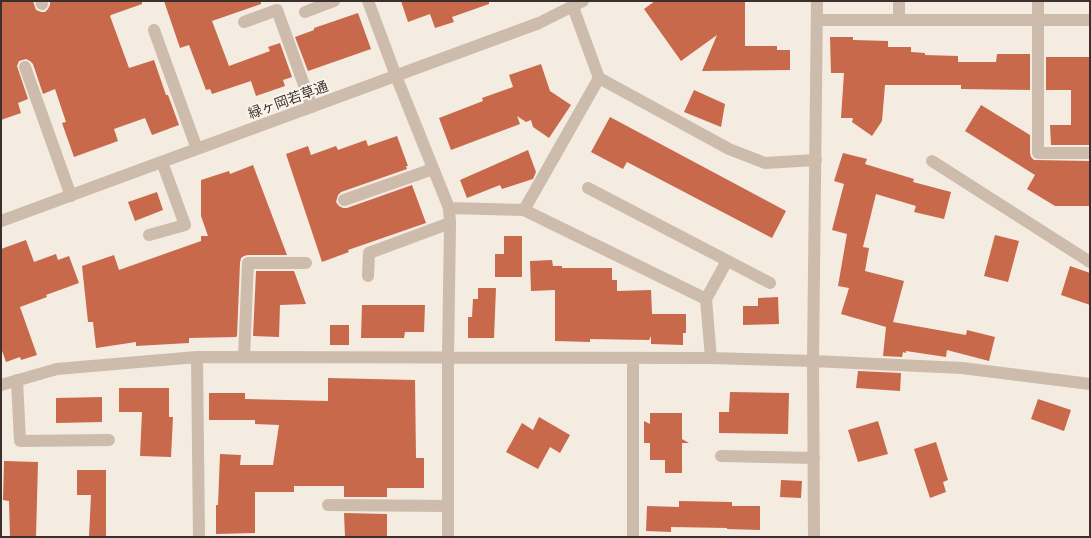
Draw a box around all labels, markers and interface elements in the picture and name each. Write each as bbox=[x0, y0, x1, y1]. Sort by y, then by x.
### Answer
street label: 緑ヶ岡若草通 bbox=[246, 78, 330, 122]

